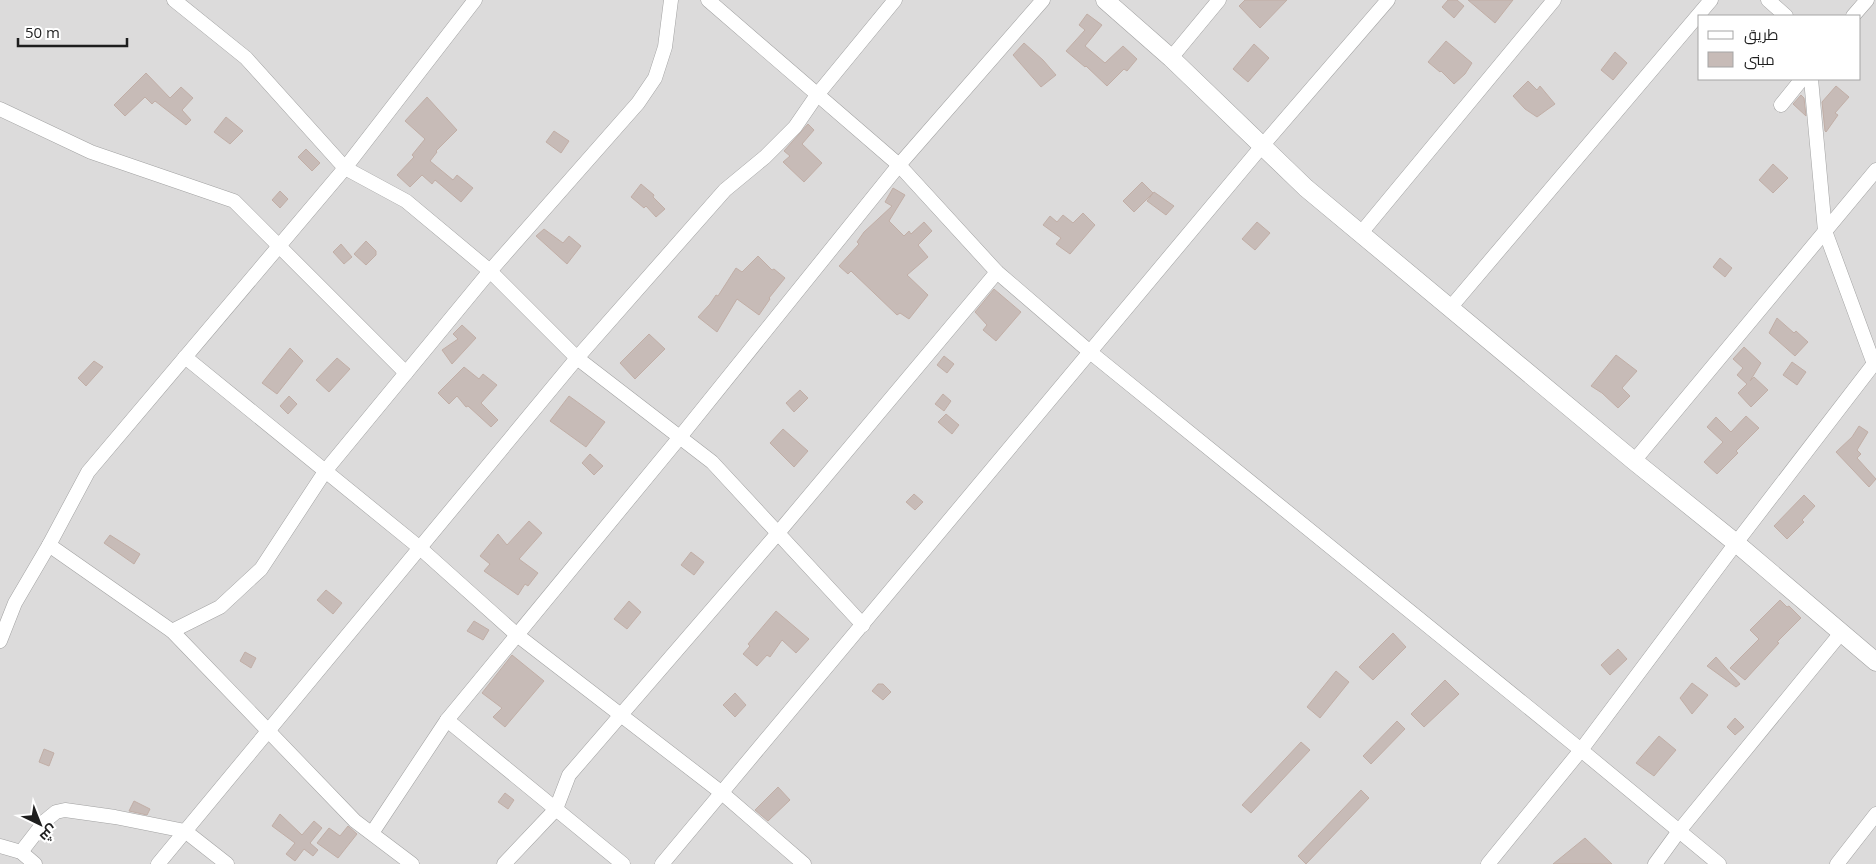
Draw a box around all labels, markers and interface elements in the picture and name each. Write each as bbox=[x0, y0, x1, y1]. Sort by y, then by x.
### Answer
scale bar bbox=[18, 15, 126, 47]
legend bbox=[1698, 15, 1861, 80]
text: 50 m bbox=[25, 22, 60, 42]
text: طريق bbox=[1744, 24, 1778, 45]
text: مبنى bbox=[1744, 49, 1775, 70]
north arrow bbox=[15, 799, 65, 849]
text: ش bbox=[36, 821, 62, 847]

